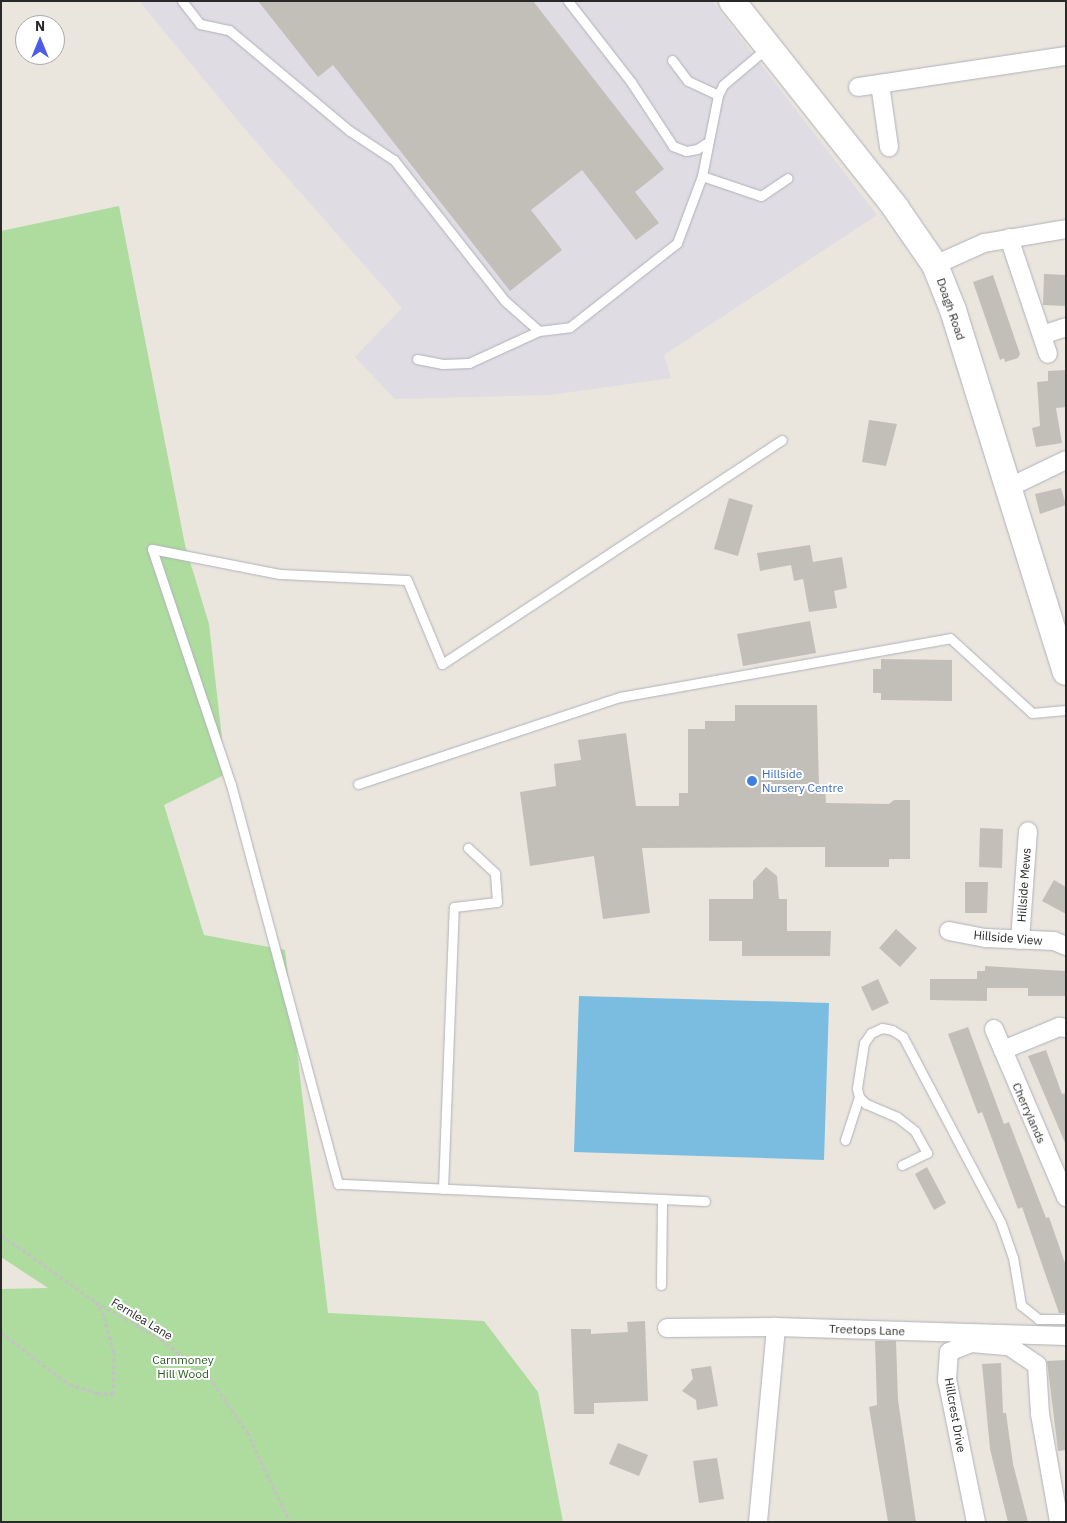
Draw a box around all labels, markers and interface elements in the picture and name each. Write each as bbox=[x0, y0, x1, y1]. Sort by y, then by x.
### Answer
north arrow bbox=[15, 15, 65, 65]
text: N bbox=[35, 17, 45, 35]
street label: Doagh Road bbox=[934, 276, 968, 342]
place label: Hillside Nursery Centre bbox=[762, 767, 843, 795]
marker: Hillside Nursery Centre bbox=[746, 775, 758, 787]
street label: Hillside Mews bbox=[1014, 847, 1034, 923]
street label: Hillside View bbox=[973, 928, 1043, 948]
street label: Cherrylands bbox=[1009, 1080, 1049, 1146]
street label: Fernlea Lane bbox=[109, 1295, 175, 1343]
street label: Treetops Lane bbox=[829, 1321, 905, 1339]
park label: Carnmoney Hill Wood bbox=[152, 1353, 214, 1381]
street label: Hillcrest Drive bbox=[941, 1377, 969, 1453]

